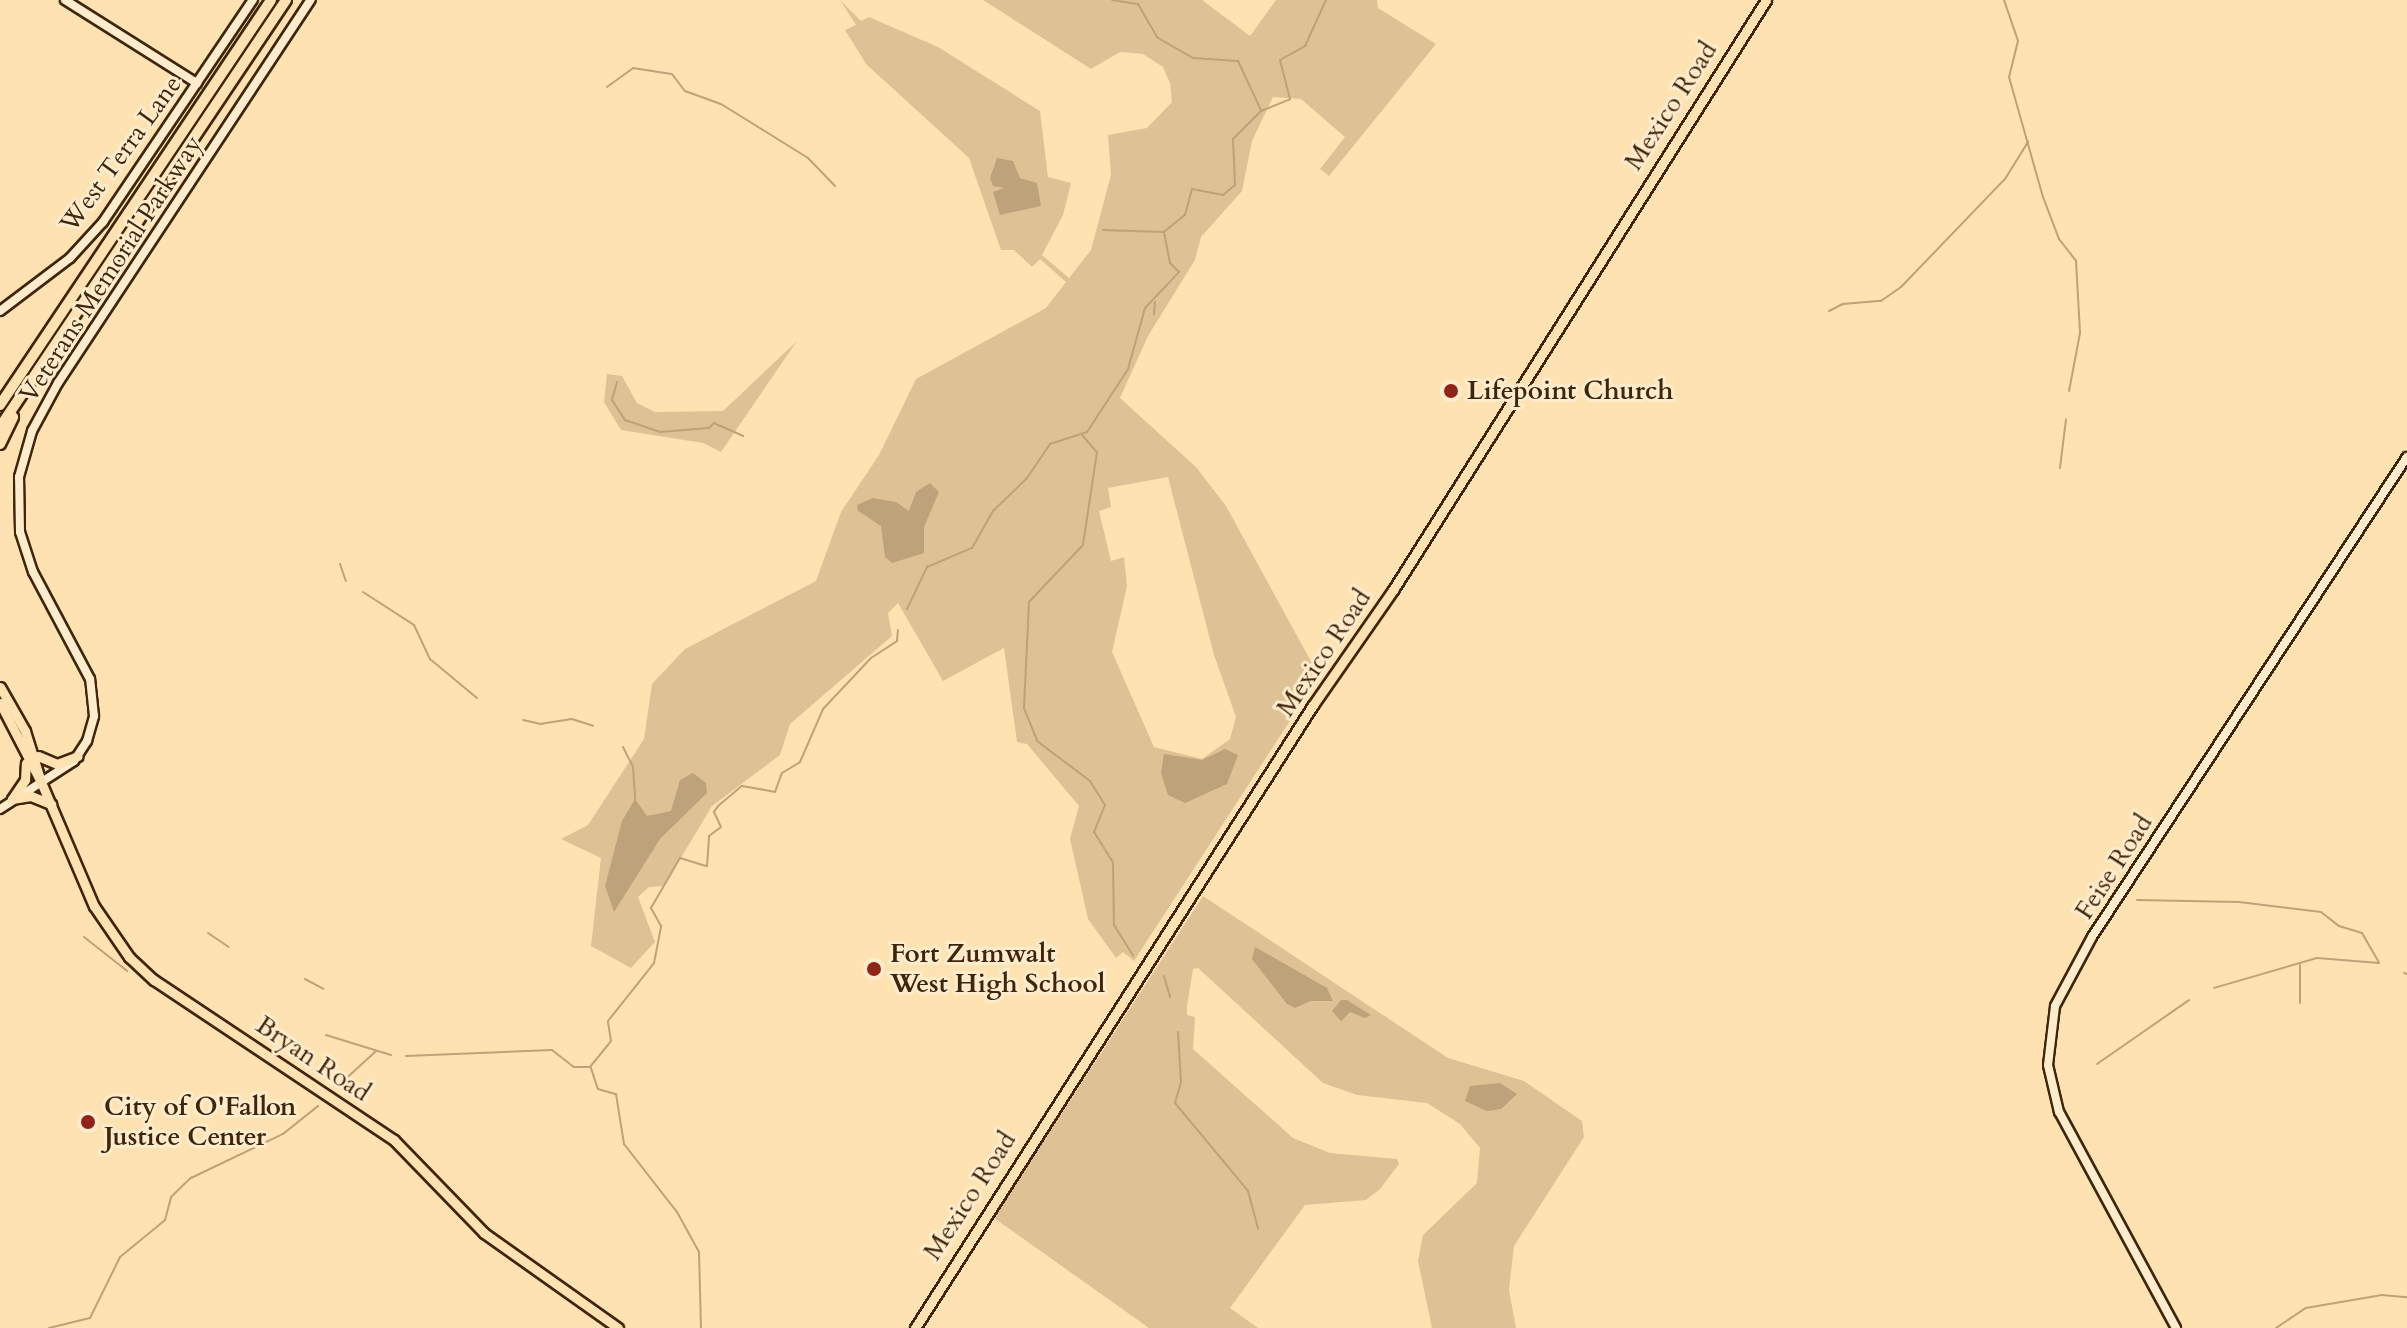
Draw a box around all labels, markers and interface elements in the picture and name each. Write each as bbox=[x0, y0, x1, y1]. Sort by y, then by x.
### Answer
street label: Mexico Road bbox=[1618, 36, 1724, 176]
street label: West Terra Lane bbox=[54, 70, 188, 238]
street label: Veterans Memorial Parkway bbox=[13, 130, 209, 408]
place label: Lifepoint Church bbox=[1467, 375, 1674, 407]
marker: Lifepoint Church bbox=[1442, 382, 1460, 400]
street label: Mexico Road bbox=[1270, 584, 1378, 722]
street label: Feise Road bbox=[2069, 809, 2159, 925]
place label: Fort Zumwalt West High School bbox=[890, 938, 1105, 1000]
marker: Fort Zumwalt West High School bbox=[865, 960, 883, 978]
street label: Bryan Road bbox=[250, 1009, 376, 1109]
place label: City of O'Fallon Justice Center bbox=[104, 1091, 297, 1152]
marker: City of O'Fallon Justice Center bbox=[79, 1113, 97, 1131]
street label: Mexico Road bbox=[917, 1126, 1023, 1266]

